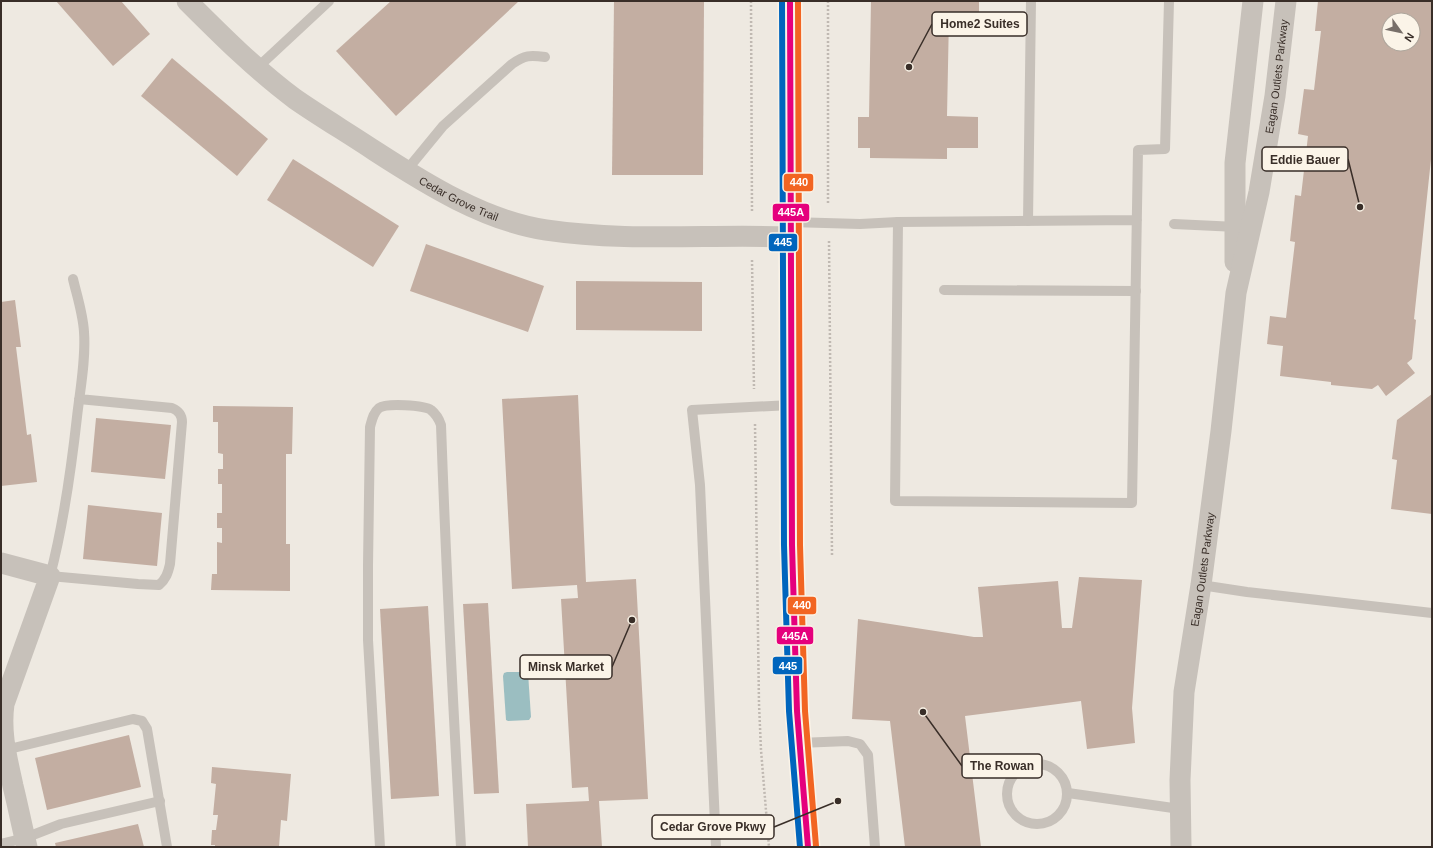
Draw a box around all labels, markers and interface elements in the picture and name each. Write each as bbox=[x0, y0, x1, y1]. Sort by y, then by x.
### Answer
callout: Home2 Suites bbox=[932, 12, 1027, 36]
north arrow bbox=[1381, 12, 1421, 52]
text: Home2 Suites bbox=[940, 17, 1020, 31]
street label: Eagan Outlets Parkway bbox=[1263, 18, 1290, 134]
text: N bbox=[1402, 31, 1417, 44]
callout: Eddie Bauer bbox=[1262, 147, 1348, 171]
text: Eddie Bauer bbox=[1270, 153, 1340, 167]
line badge: 440 bbox=[783, 173, 814, 192]
street label: Cedar Grove Trail bbox=[417, 174, 500, 223]
text: 440 bbox=[790, 176, 808, 188]
line badge: 445A bbox=[772, 203, 810, 222]
text: 445A bbox=[778, 206, 804, 218]
line badge: 445 bbox=[768, 233, 798, 252]
text: 445 bbox=[774, 236, 792, 248]
street label: Eagan Outlets Parkway bbox=[1188, 511, 1216, 627]
line badge: 440 bbox=[787, 596, 817, 615]
text: 440 bbox=[793, 599, 811, 611]
line badge: 445A bbox=[776, 626, 814, 645]
text: 445A bbox=[782, 630, 808, 642]
callout: Minsk Market bbox=[520, 655, 612, 679]
line badge: 445 bbox=[772, 656, 803, 675]
text: Minsk Market bbox=[528, 660, 604, 674]
text: 445 bbox=[779, 660, 797, 672]
callout: The Rowan bbox=[962, 754, 1042, 778]
text: The Rowan bbox=[970, 759, 1034, 773]
callout: Cedar Grove Pkwy bbox=[652, 815, 774, 839]
text: Cedar Grove Pkwy bbox=[660, 820, 766, 834]

